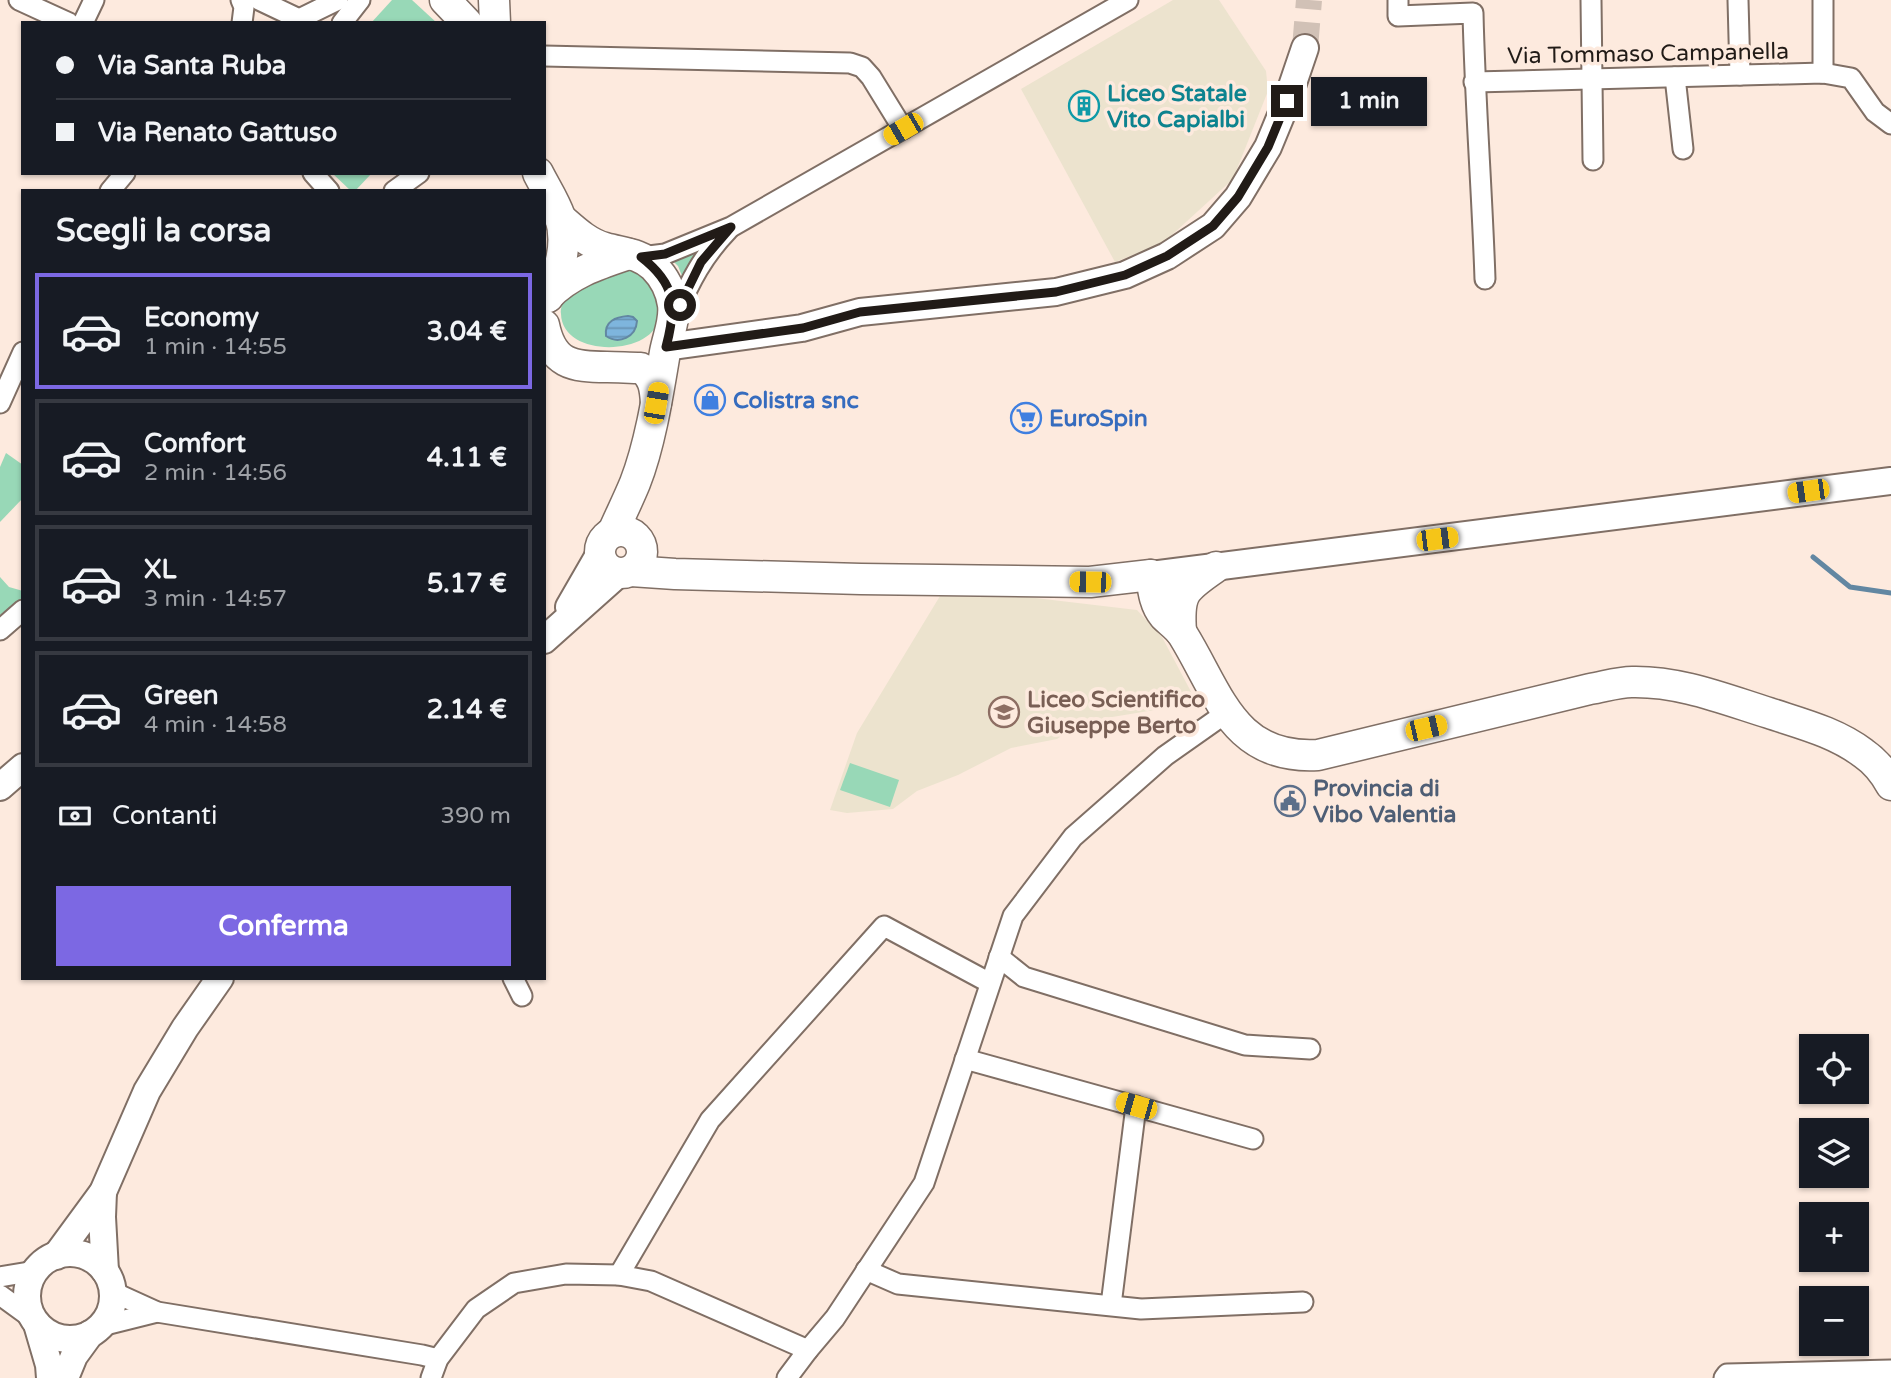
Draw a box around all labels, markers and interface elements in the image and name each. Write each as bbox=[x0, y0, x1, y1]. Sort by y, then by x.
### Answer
street label: Via Tommaso Campanella bbox=[1507, 38, 1789, 70]
text: Via Santa Ruba bbox=[98, 50, 286, 81]
callout: 1 min bbox=[1312, 76, 1427, 126]
place label: Liceo Statale Vito Capialbi bbox=[1107, 80, 1247, 134]
route end bbox=[1271, 85, 1303, 117]
text: 1 min bbox=[1338, 87, 1400, 115]
building icon: Liceo Statale Vito Capialbi bbox=[1067, 89, 1101, 123]
car bbox=[880, 109, 927, 149]
text: Via Renato Gattuso bbox=[98, 117, 337, 148]
text: Scegli la corsa bbox=[56, 212, 271, 250]
route start bbox=[664, 289, 696, 321]
icon: car bbox=[60, 300, 123, 363]
text: Economy bbox=[144, 302, 259, 333]
text: 3.04 € bbox=[427, 316, 507, 347]
text: 1 min · 14:55 bbox=[144, 333, 287, 361]
car bbox=[643, 380, 670, 426]
shop icon: Colistra snc bbox=[693, 383, 727, 417]
place label: Colistra snc bbox=[733, 387, 859, 415]
supermarket icon: EuroSpin bbox=[1009, 401, 1043, 435]
place label: EuroSpin bbox=[1049, 405, 1148, 433]
icon: car bbox=[60, 426, 123, 489]
text: Comfort bbox=[144, 428, 246, 459]
text: 4.11 € bbox=[427, 442, 507, 473]
text: 2 min · 14:56 bbox=[144, 459, 287, 487]
car bbox=[1786, 478, 1831, 504]
car bbox=[1415, 526, 1460, 552]
icon: car bbox=[60, 552, 123, 615]
text: XL bbox=[144, 554, 176, 585]
text: 5.17 € bbox=[427, 568, 507, 599]
car bbox=[1069, 571, 1112, 593]
text: 3 min · 14:57 bbox=[144, 585, 287, 613]
icon: car bbox=[60, 678, 123, 741]
text: Green bbox=[144, 680, 219, 711]
place label: Liceo Scientifico Giuseppe Berto bbox=[1027, 686, 1205, 740]
text: 2.14 € bbox=[427, 694, 507, 725]
school or university icon: Liceo Scientifico Giuseppe Berto bbox=[987, 695, 1021, 729]
text: 4 min · 14:58 bbox=[144, 711, 287, 739]
car bbox=[1404, 713, 1449, 743]
place label: Provincia di Vibo Valentia bbox=[1313, 775, 1456, 829]
public building icon: Provincia di Vibo Valentia bbox=[1273, 784, 1307, 818]
icon: cash bbox=[56, 797, 94, 835]
text: Contanti bbox=[112, 800, 217, 831]
text: 390 m bbox=[441, 802, 511, 830]
button: Conferma bbox=[56, 886, 511, 966]
map controls bbox=[1799, 1034, 1869, 1356]
button: locate bbox=[1799, 1034, 1869, 1104]
car bbox=[1113, 1090, 1160, 1122]
button: layers bbox=[1799, 1118, 1869, 1188]
button: + bbox=[1799, 1202, 1869, 1272]
button: − bbox=[1799, 1286, 1869, 1356]

